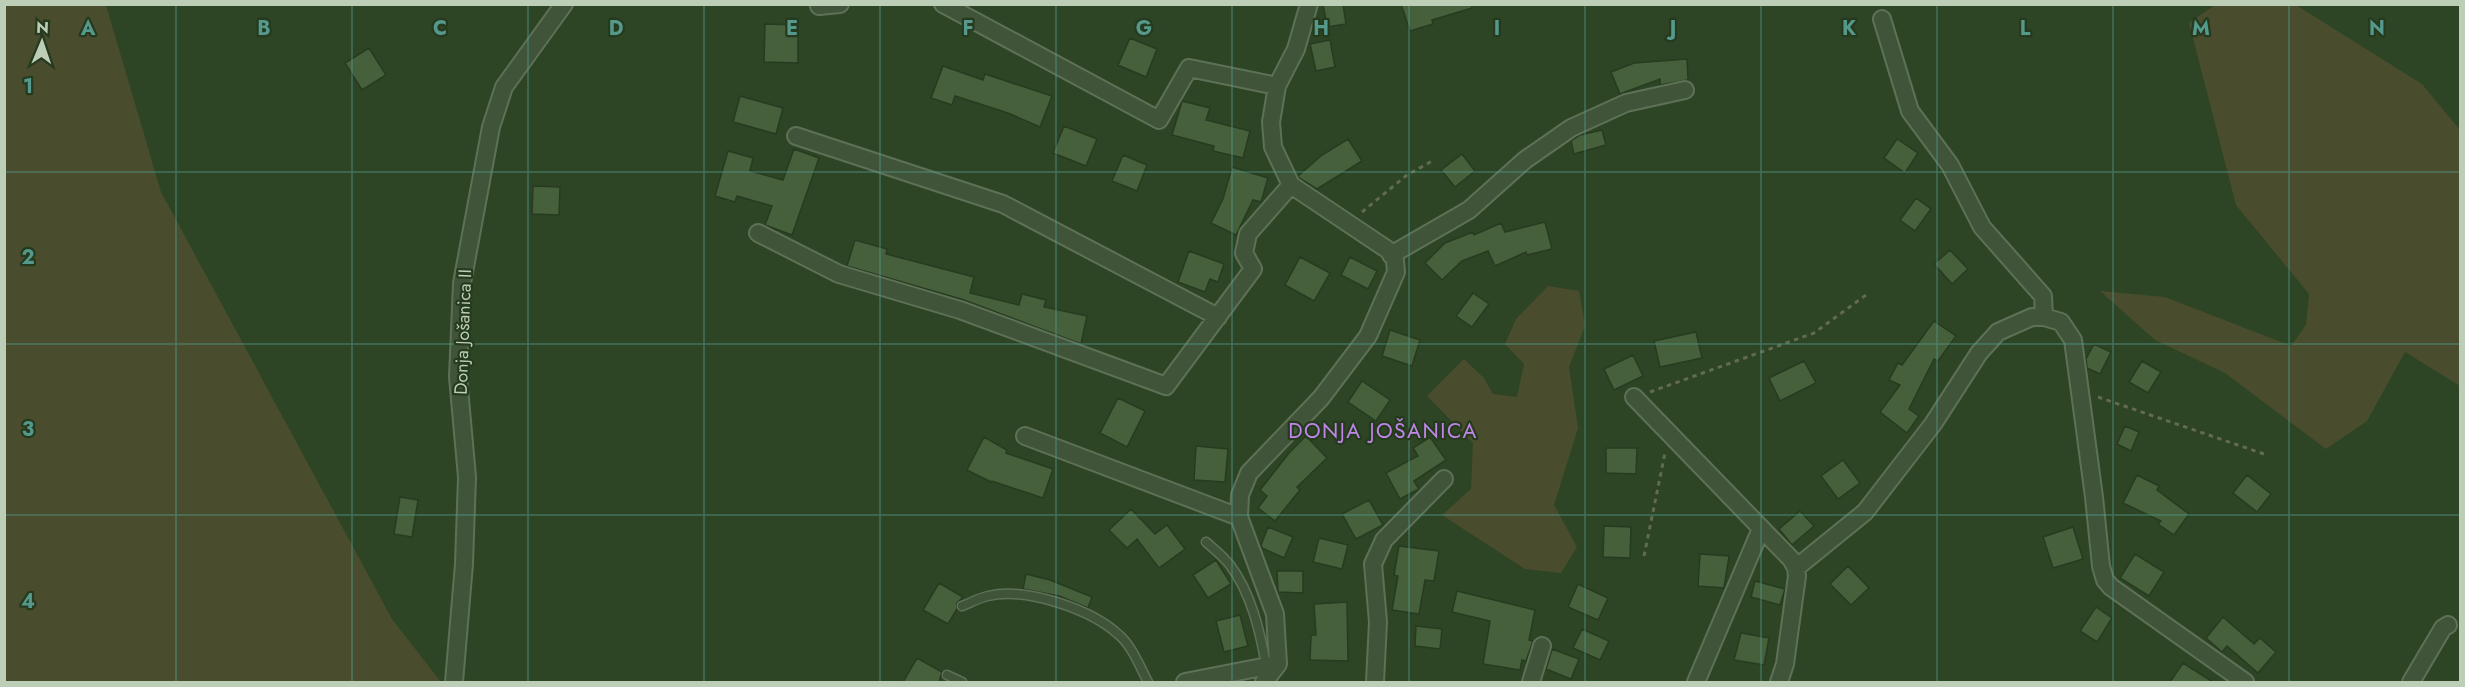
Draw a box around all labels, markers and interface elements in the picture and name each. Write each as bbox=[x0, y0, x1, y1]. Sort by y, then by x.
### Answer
north arrow bbox=[12, 12, 72, 72]
text: A bbox=[80, 14, 96, 43]
text: B bbox=[257, 14, 271, 43]
text: C bbox=[433, 14, 447, 43]
text: D bbox=[609, 14, 623, 43]
text: E bbox=[786, 14, 798, 43]
text: F bbox=[962, 14, 974, 43]
text: G bbox=[1136, 14, 1152, 43]
text: H bbox=[1313, 14, 1329, 43]
text: I bbox=[1494, 14, 1500, 43]
text: J bbox=[1666, 14, 1676, 43]
text: K bbox=[1842, 14, 1856, 43]
text: L bbox=[2020, 14, 2031, 43]
text: M bbox=[2192, 14, 2210, 43]
text: N bbox=[2369, 14, 2385, 43]
text: N bbox=[36, 16, 49, 39]
text: 1 bbox=[23, 72, 33, 101]
text: 2 bbox=[21, 243, 35, 272]
street label: Donja Jošanica II bbox=[448, 269, 478, 395]
text: 3 bbox=[22, 415, 34, 444]
district label: DONJA JOŠANICA bbox=[1288, 416, 1478, 446]
text: 4 bbox=[21, 587, 35, 616]

